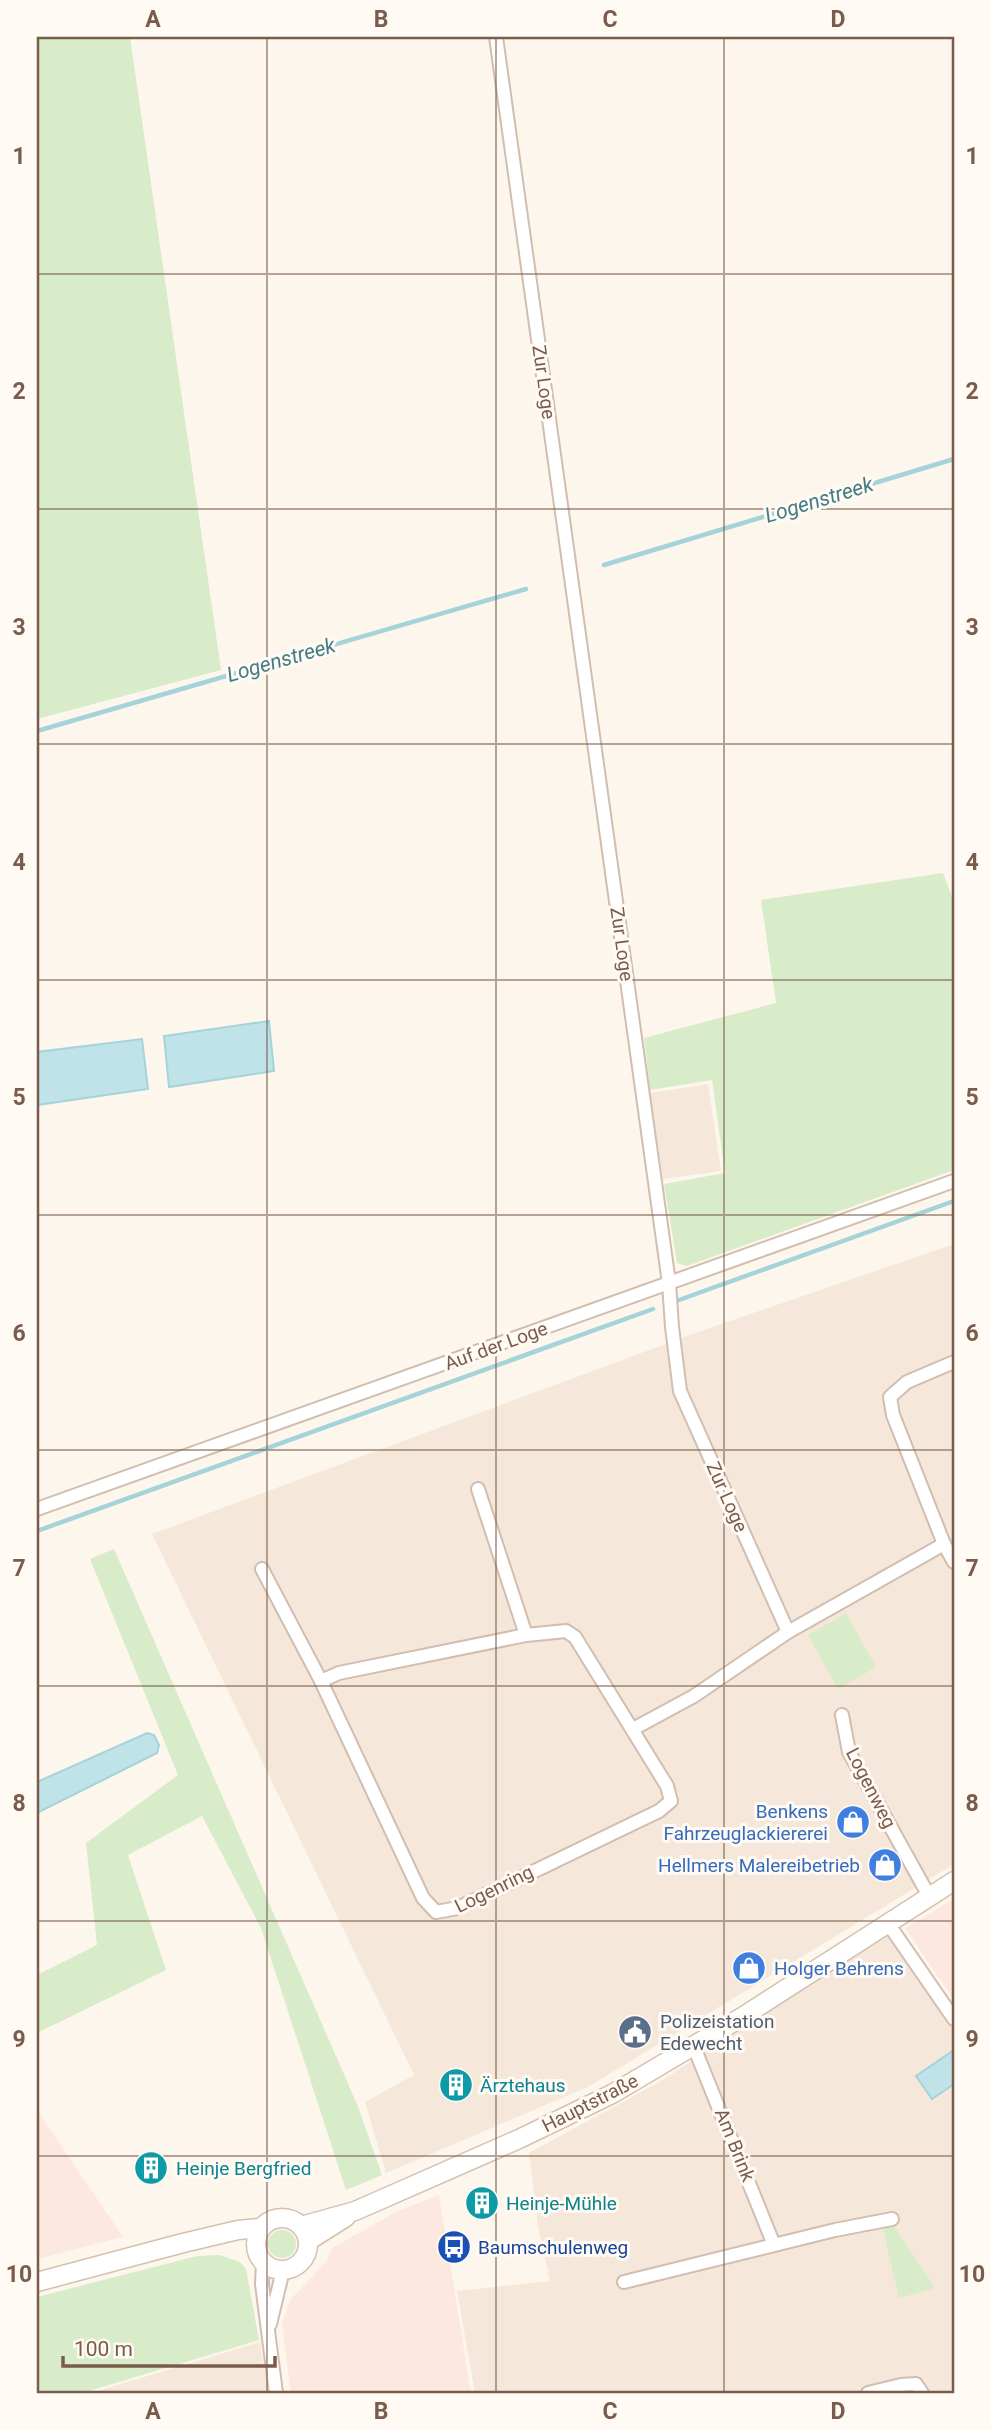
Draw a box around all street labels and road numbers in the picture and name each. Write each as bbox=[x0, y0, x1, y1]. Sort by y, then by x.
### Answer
street label: Zur Loge bbox=[527, 343, 561, 421]
street label: Zur Loge bbox=[605, 905, 639, 983]
street label: Auf der Loge bbox=[441, 1317, 551, 1375]
street label: Zur Loge bbox=[701, 1458, 753, 1536]
street label: Logenweg bbox=[841, 1744, 901, 1832]
street label: Logenring bbox=[451, 1860, 537, 1918]
street label: Hauptstraße bbox=[538, 2069, 642, 2137]
street label: Am Brink bbox=[710, 2105, 760, 2185]

